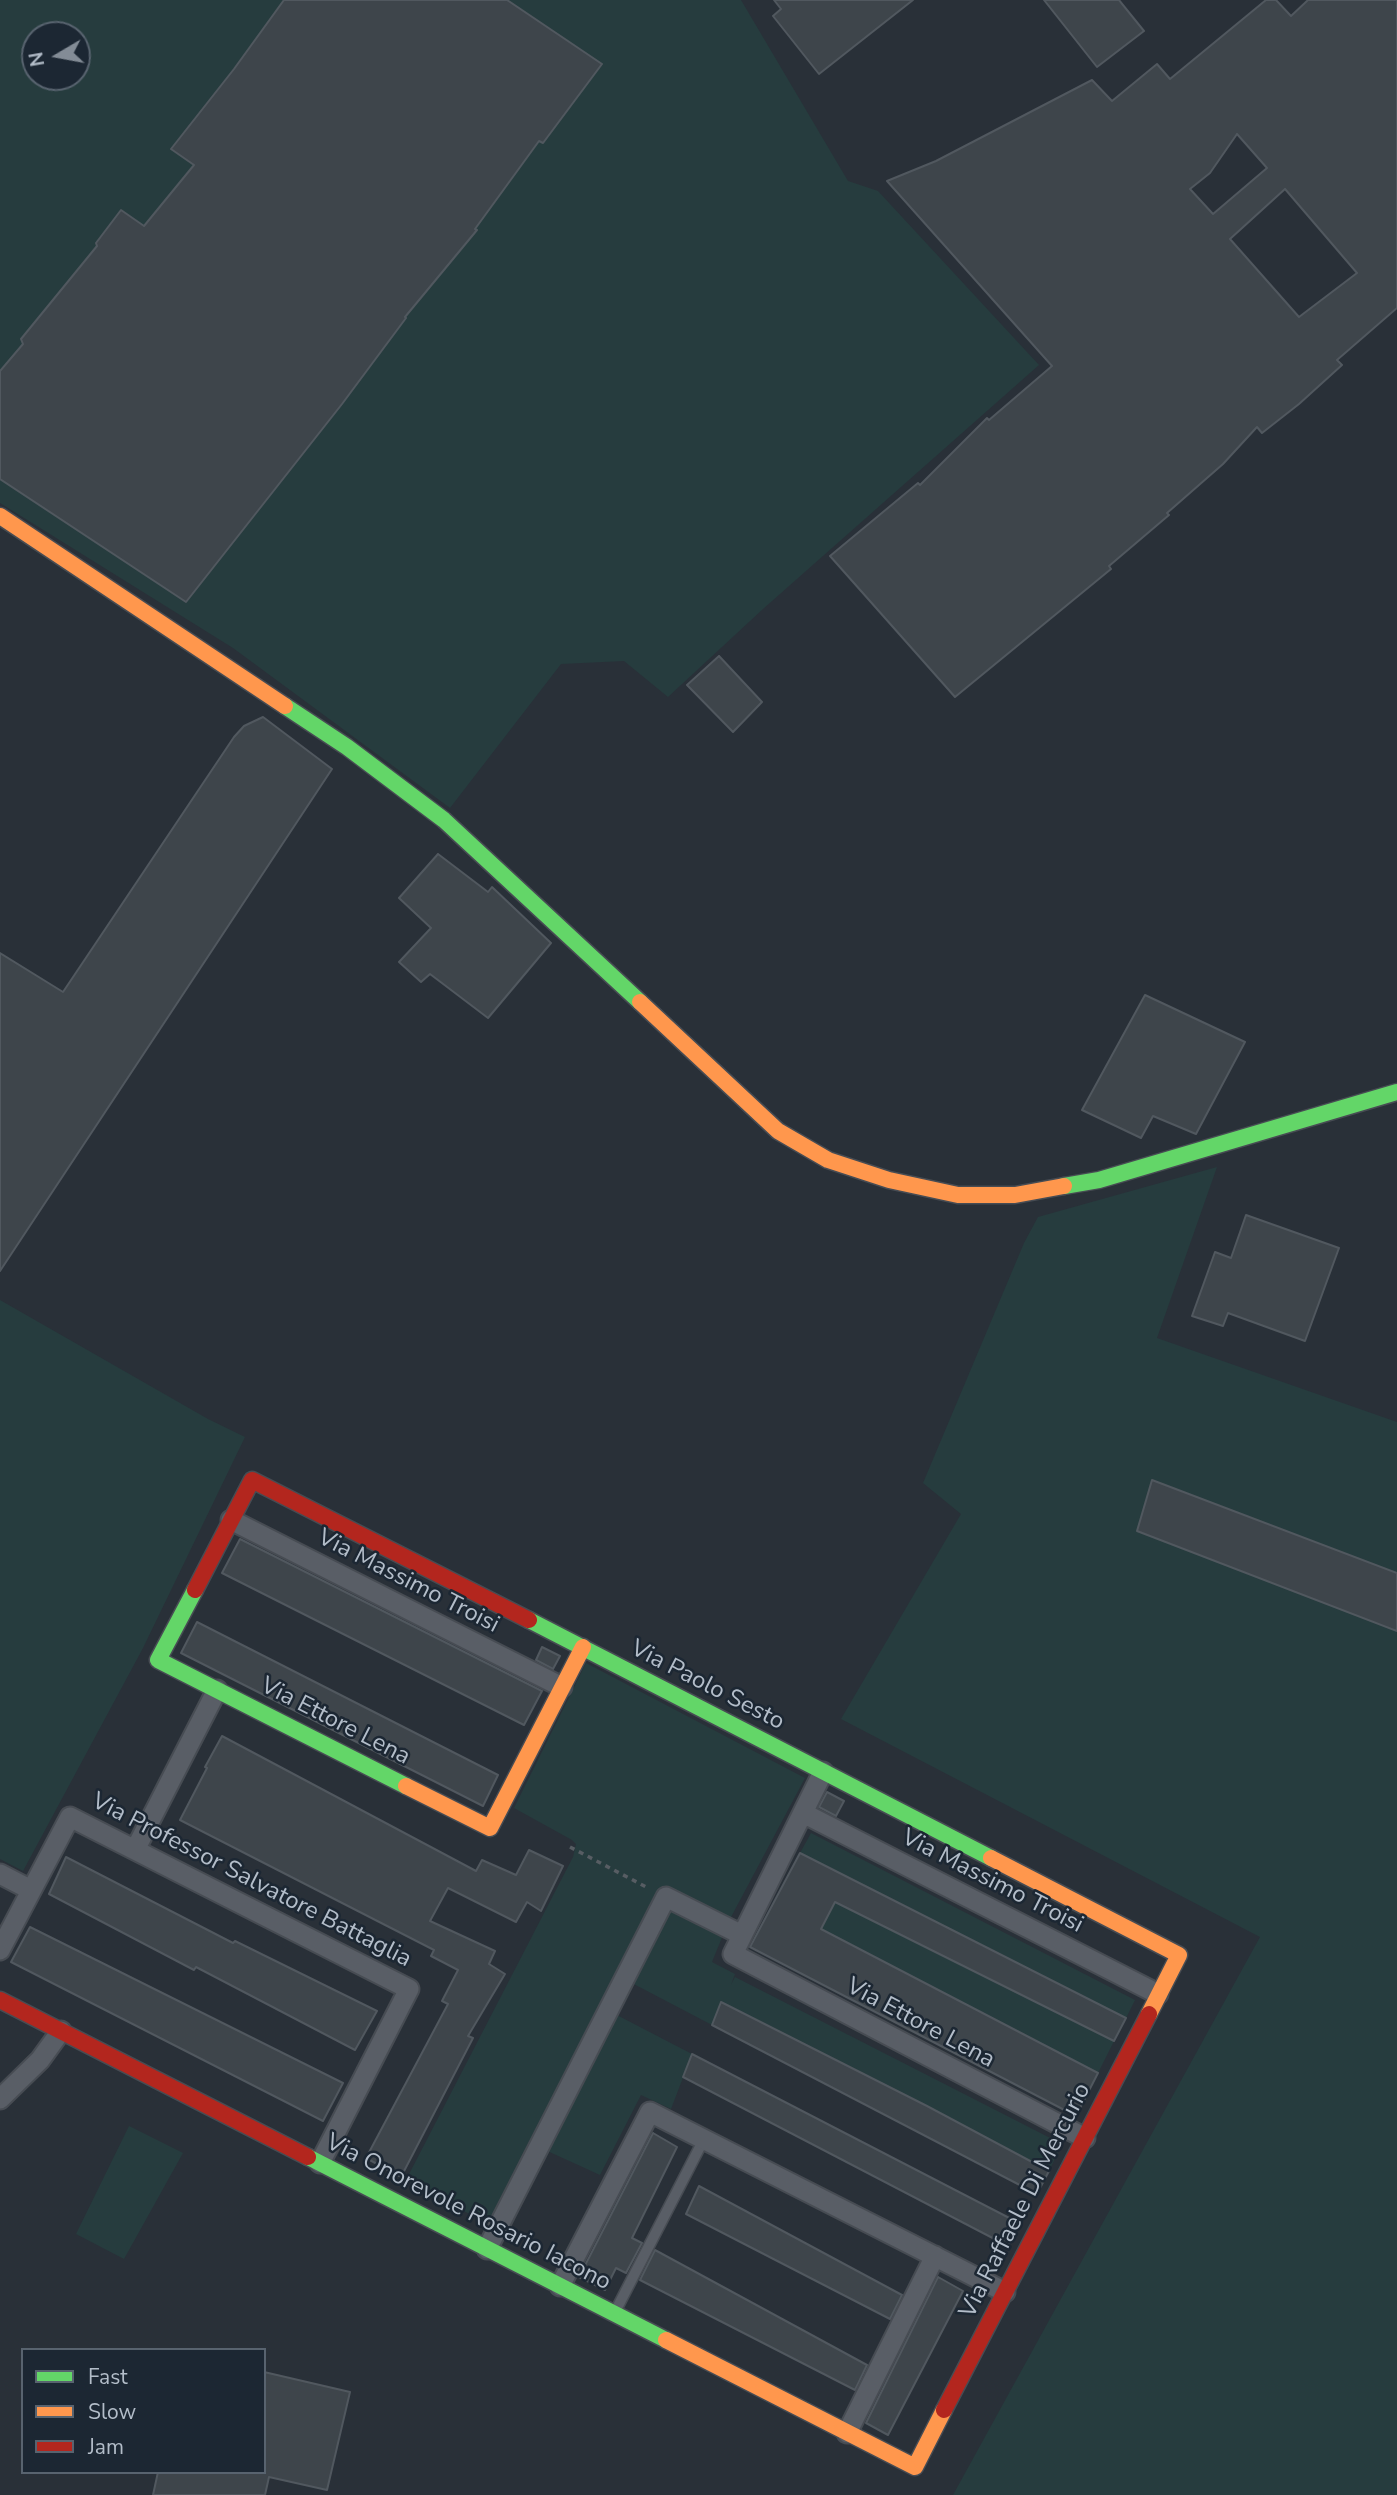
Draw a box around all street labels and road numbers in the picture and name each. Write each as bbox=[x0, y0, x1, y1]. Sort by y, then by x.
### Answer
street label: Via Massimo Troisi bbox=[312, 1524, 504, 1640]
street label: Via Paolo Sesto bbox=[625, 1635, 789, 1737]
street label: Via Ettore Lena bbox=[255, 1672, 415, 1772]
street label: Via Professor Salvatore Battaglia bbox=[86, 1788, 416, 1974]
street label: Via Massimo Troisi bbox=[896, 1824, 1088, 1940]
street label: Via Ettore Lena bbox=[841, 1973, 999, 2075]
street label: Via Raffaele Di Mercurio bbox=[954, 2079, 1098, 2323]
street label: Via Onorevole Rosario Iacono bbox=[321, 2128, 615, 2298]

